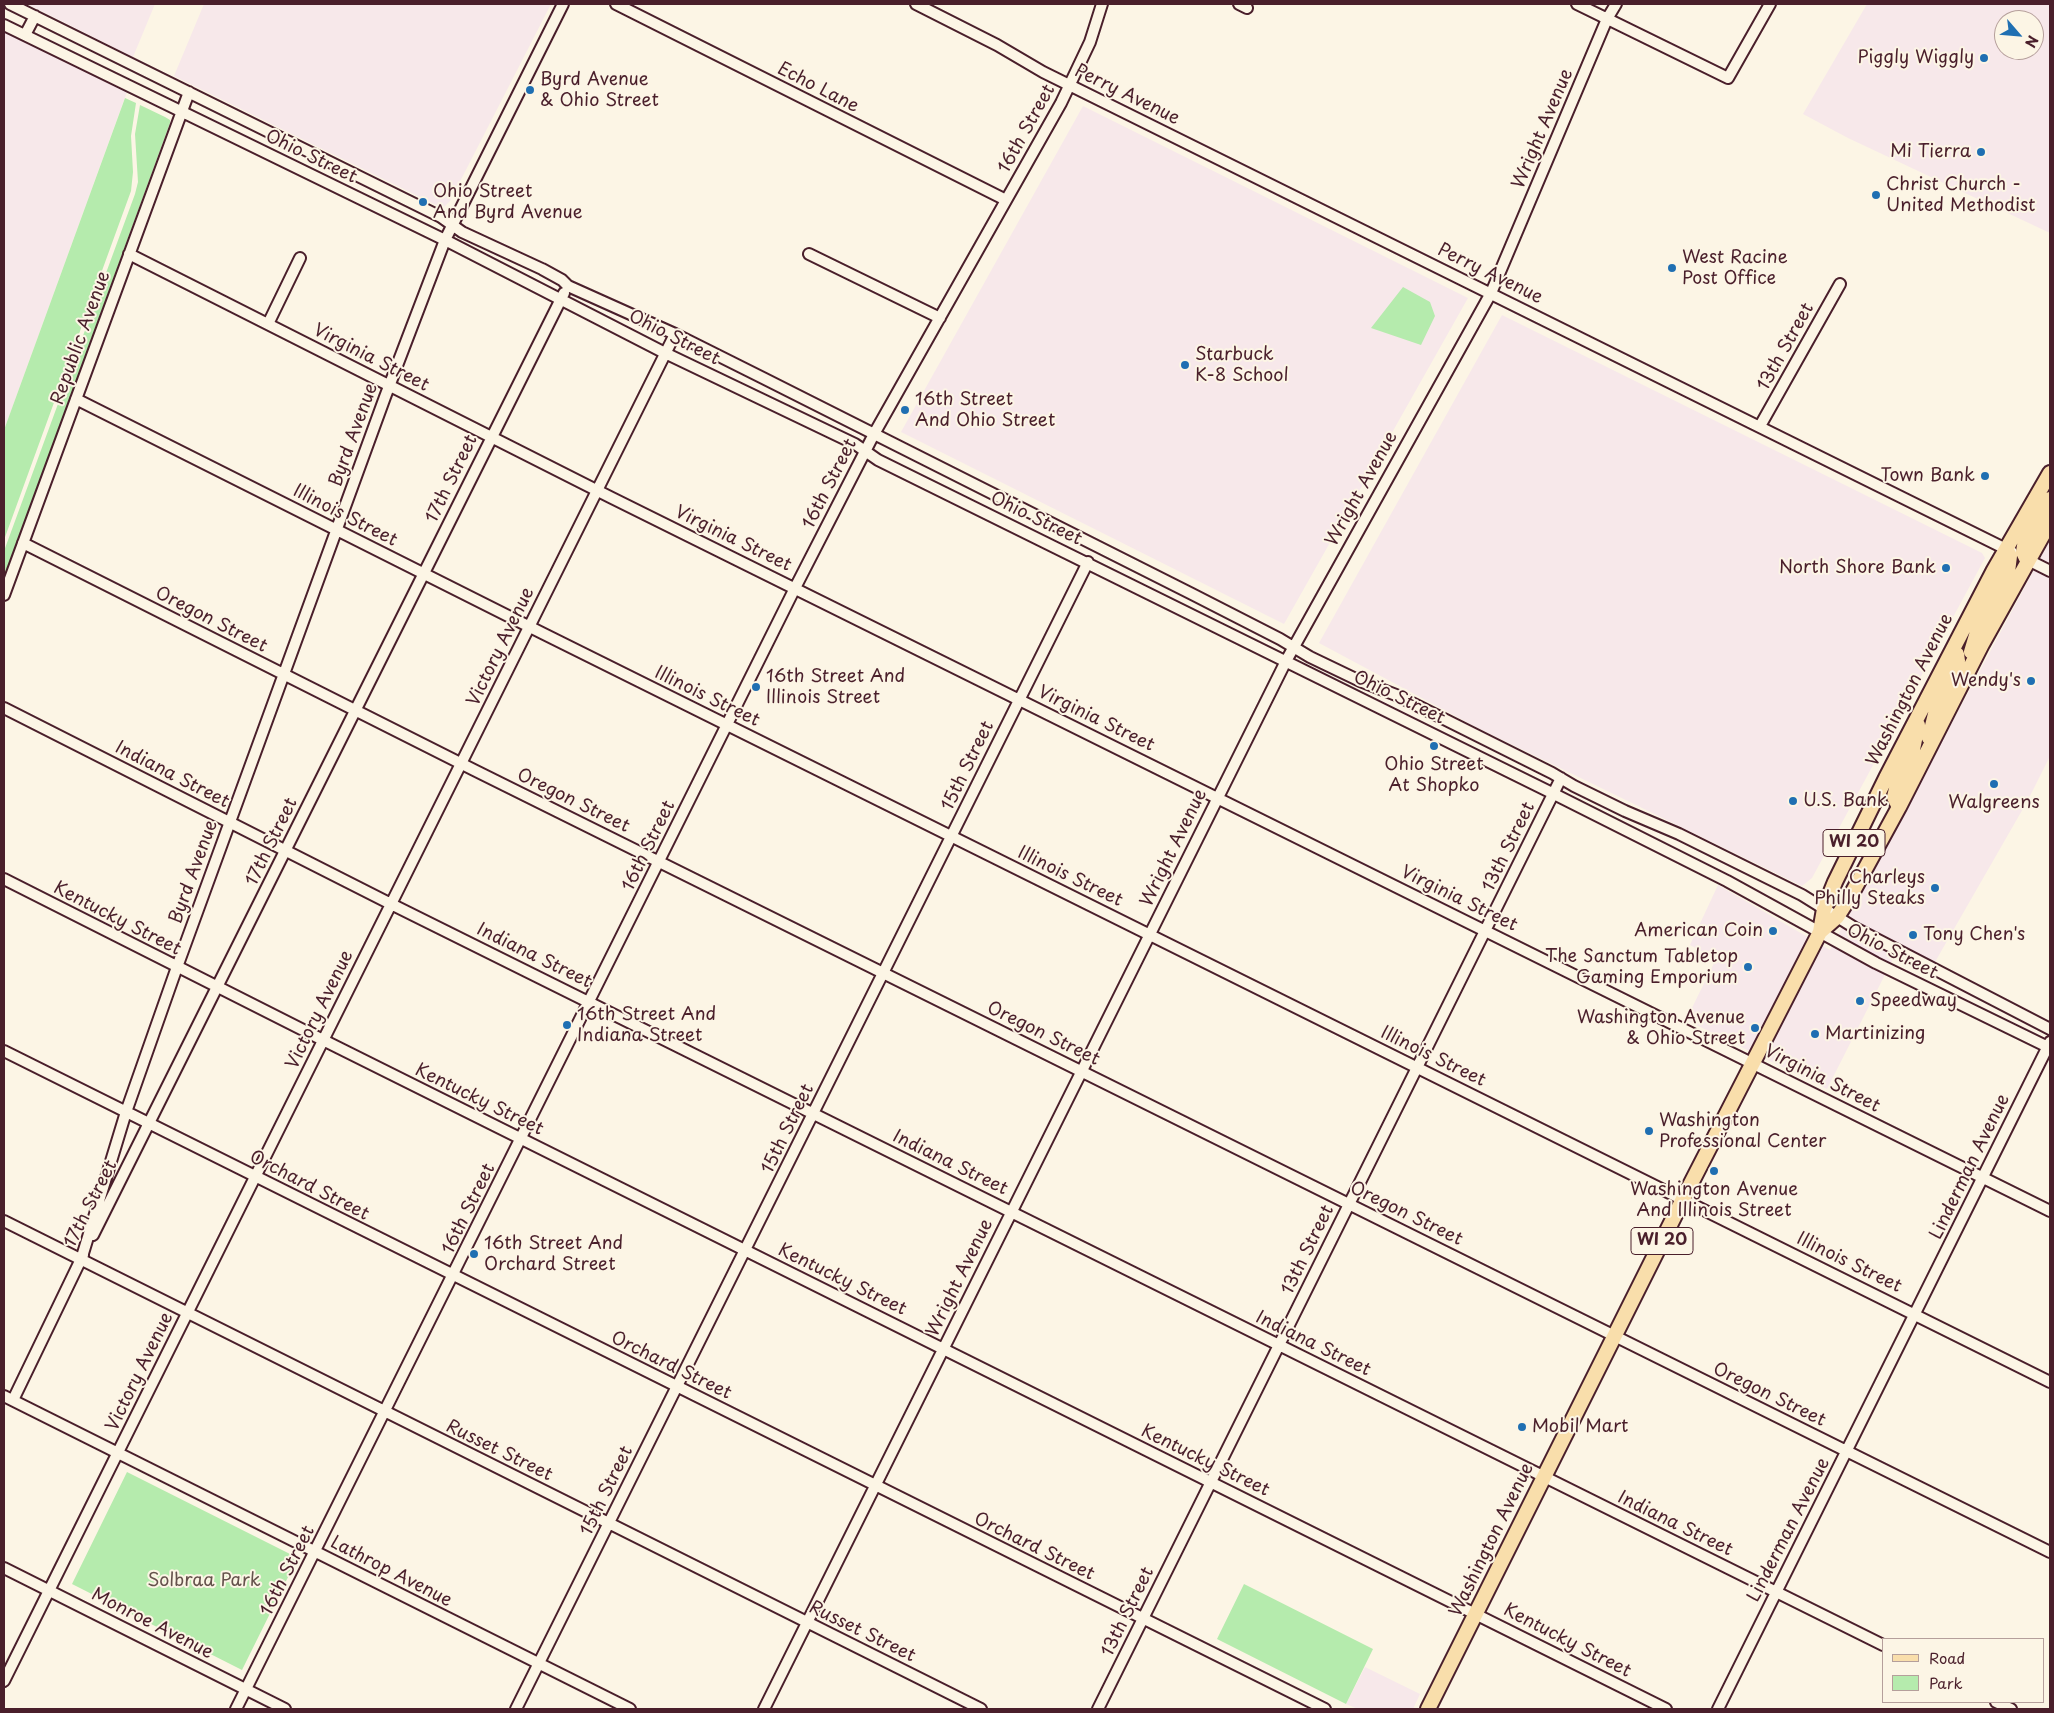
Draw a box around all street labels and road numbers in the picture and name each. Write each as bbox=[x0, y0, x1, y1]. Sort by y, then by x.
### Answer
street label: Echo Lane bbox=[774, 58, 862, 118]
street label: Perry Avenue bbox=[1071, 60, 1183, 130]
street label: Wright Avenue bbox=[1508, 66, 1578, 192]
street label: 16th Street bbox=[994, 81, 1060, 177]
street label: Ohio Street bbox=[262, 126, 360, 188]
street label: Perry Avenue bbox=[1434, 239, 1546, 309]
street label: Republic Avenue bbox=[47, 268, 115, 408]
street label: 13th Street bbox=[1753, 299, 1819, 395]
street label: Ohio Street bbox=[625, 306, 723, 370]
street label: Virginia Street bbox=[309, 320, 433, 396]
street label: Byrd Avenue bbox=[325, 380, 383, 490]
street label: Wright Avenue bbox=[1322, 428, 1402, 550]
street label: 17th Street bbox=[421, 431, 483, 527]
street label: 16th Street bbox=[798, 435, 862, 533]
street label: Illinois Street bbox=[289, 480, 401, 552]
street label: Ohio Street bbox=[987, 488, 1085, 550]
street label: Virginia Street bbox=[671, 501, 795, 577]
street label: Oregon Street bbox=[151, 583, 271, 657]
street label: Victory Avenue bbox=[463, 584, 539, 710]
street label: Washington Avenue bbox=[1862, 610, 1958, 770]
street label: Illinois Street bbox=[651, 662, 763, 732]
street label: Ohio Street bbox=[1350, 667, 1448, 729]
street label: Virginia Street bbox=[1034, 681, 1158, 757]
street label: 15th Street bbox=[937, 718, 999, 814]
street label: Indiana Street bbox=[111, 737, 233, 813]
street label: Oregon Street bbox=[513, 764, 633, 838]
street label: Wright Avenue bbox=[1136, 786, 1212, 910]
street label: 17th Street bbox=[241, 794, 303, 890]
street label: 16th Street bbox=[618, 797, 680, 895]
street label: 13th Street bbox=[1478, 799, 1540, 895]
street label: Byrd Avenue bbox=[165, 817, 223, 927]
road number: WI 20 bbox=[1823, 830, 1885, 856]
street label: Illinois Street bbox=[1014, 842, 1126, 912]
street label: Virginia Street bbox=[1397, 861, 1521, 937]
street label: Kentucky Street bbox=[50, 877, 184, 961]
street label: Indiana Street bbox=[473, 919, 595, 993]
street label: Ohio Street bbox=[1843, 920, 1941, 984]
street label: Victory Avenue bbox=[282, 947, 358, 1073]
street label: Oregon Street bbox=[983, 997, 1103, 1071]
street label: Illinois Street bbox=[1377, 1022, 1489, 1092]
street label: Virginia Street bbox=[1760, 1041, 1884, 1117]
street label: Kentucky Street bbox=[411, 1060, 547, 1140]
street label: 15th Street bbox=[757, 1081, 819, 1177]
street label: Linderman Avenue bbox=[1925, 1091, 2015, 1243]
street label: Indiana Street bbox=[889, 1126, 1011, 1200]
street label: Orchard Street bbox=[246, 1147, 372, 1225]
street label: 17th Street bbox=[60, 1157, 122, 1251]
street label: 16th Street bbox=[438, 1160, 500, 1258]
street label: Oregon Street bbox=[1346, 1177, 1466, 1251]
street label: 13th Street bbox=[1277, 1202, 1339, 1298]
street label: Wright Avenue bbox=[922, 1216, 998, 1340]
road number: WI 20 bbox=[1631, 1228, 1693, 1254]
street label: Illinois Street bbox=[1793, 1228, 1905, 1298]
street label: Kentucky Street bbox=[774, 1240, 910, 1320]
street label: Indiana Street bbox=[1252, 1307, 1374, 1381]
street label: Victory Avenue bbox=[102, 1309, 178, 1435]
street label: Orchard Street bbox=[607, 1327, 735, 1405]
street label: Oregon Street bbox=[1709, 1358, 1829, 1432]
street label: Russet Street bbox=[442, 1416, 556, 1486]
street label: Kentucky Street bbox=[1137, 1421, 1273, 1501]
street label: 15th Street bbox=[576, 1443, 638, 1539]
street label: Linderman Avenue bbox=[1743, 1454, 1835, 1606]
street label: Washington Avenue bbox=[1445, 1460, 1539, 1620]
street label: Indiana Street bbox=[1614, 1487, 1736, 1561]
street label: Orchard Street bbox=[970, 1508, 1098, 1586]
street label: 16th Street bbox=[256, 1522, 320, 1620]
street label: Lathrop Avenue bbox=[327, 1532, 455, 1612]
street label: 13th Street bbox=[1097, 1564, 1159, 1660]
street label: Monroe Avenue bbox=[88, 1584, 216, 1664]
street label: Russet Street bbox=[805, 1597, 919, 1667]
street label: Kentucky Street bbox=[1500, 1599, 1634, 1683]

